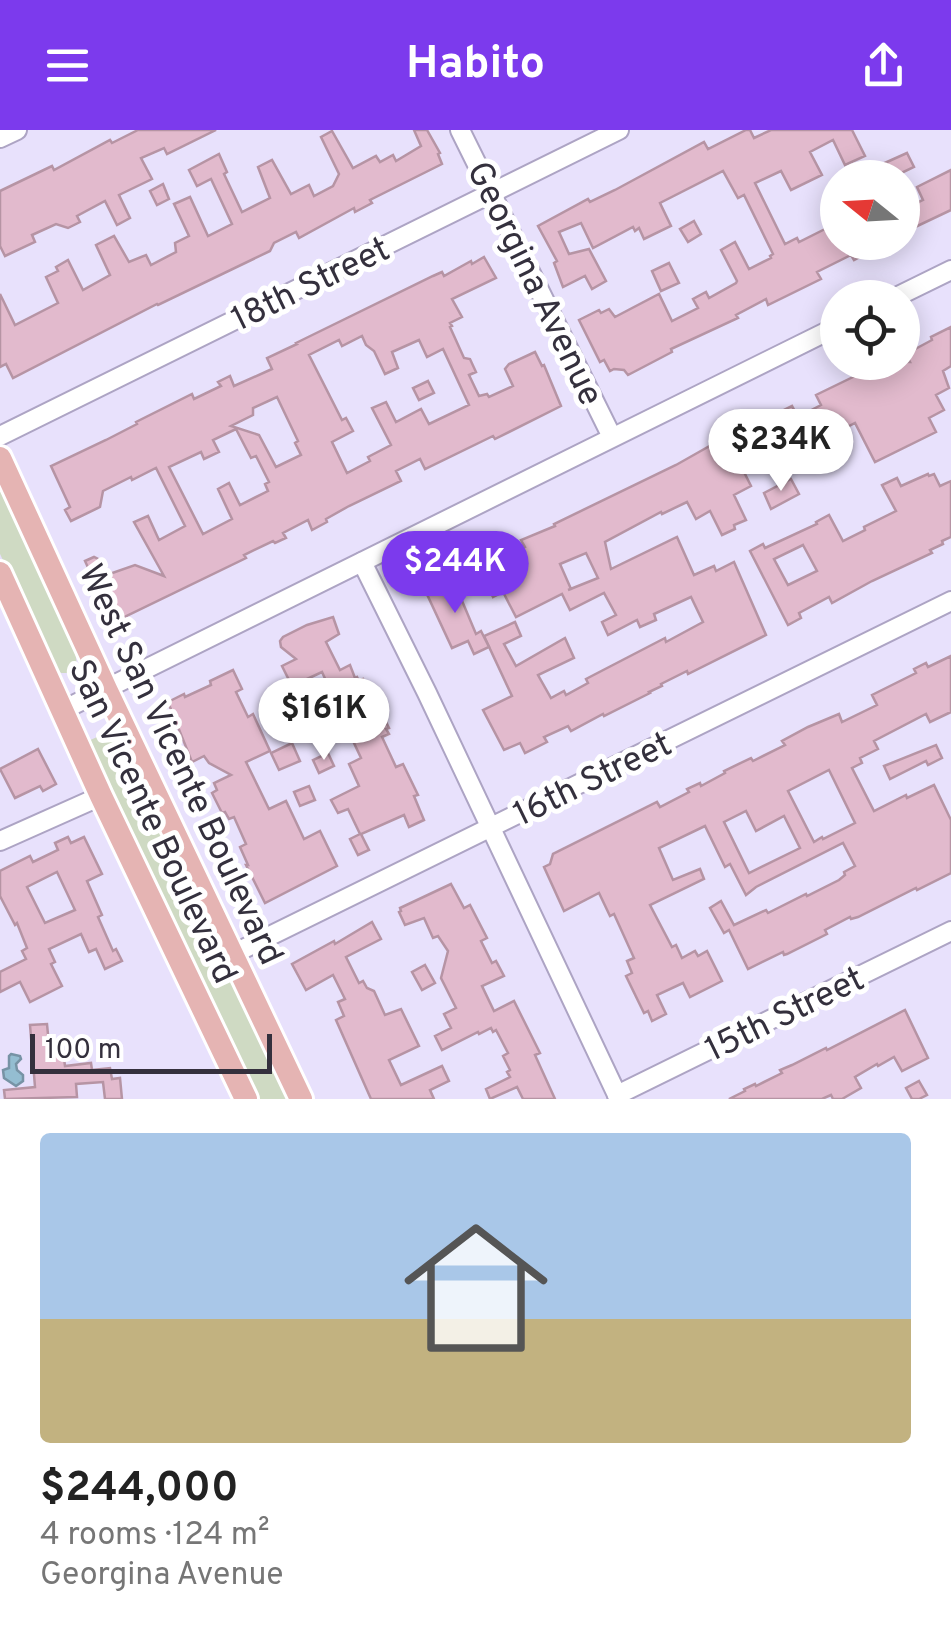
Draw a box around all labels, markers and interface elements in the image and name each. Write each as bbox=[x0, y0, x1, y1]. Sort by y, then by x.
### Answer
text: Habito bbox=[406, 37, 545, 94]
icon: menu bbox=[40, 38, 95, 93]
icon: share bbox=[856, 38, 911, 93]
street label: Georgina Avenue bbox=[455, 155, 611, 414]
north arrow bbox=[820, 160, 920, 260]
map controls bbox=[820, 160, 920, 380]
street label: 18th Street bbox=[225, 229, 398, 343]
button: locate bbox=[820, 280, 920, 380]
pin: $234K bbox=[711, 409, 851, 494]
text: $234K bbox=[730, 421, 832, 461]
pin: $244K bbox=[385, 531, 525, 616]
text: $244K bbox=[404, 543, 506, 583]
street label: West San Vicente Boulevard bbox=[70, 556, 294, 972]
street label: San Vicente Boulevard bbox=[60, 652, 248, 990]
pin: $161K bbox=[254, 678, 394, 763]
text: $161K bbox=[280, 690, 368, 730]
street label: 16th Street bbox=[507, 723, 680, 838]
street label: 15th Street bbox=[699, 958, 872, 1073]
scale bar bbox=[30, 1029, 272, 1074]
text: 100 m bbox=[45, 1033, 121, 1069]
icon: home bbox=[386, 1198, 566, 1378]
text: $244,000 bbox=[40, 1463, 239, 1516]
text: 4 rooms · 124 m² bbox=[40, 1516, 270, 1556]
text: Georgina Avenue bbox=[40, 1556, 284, 1596]

